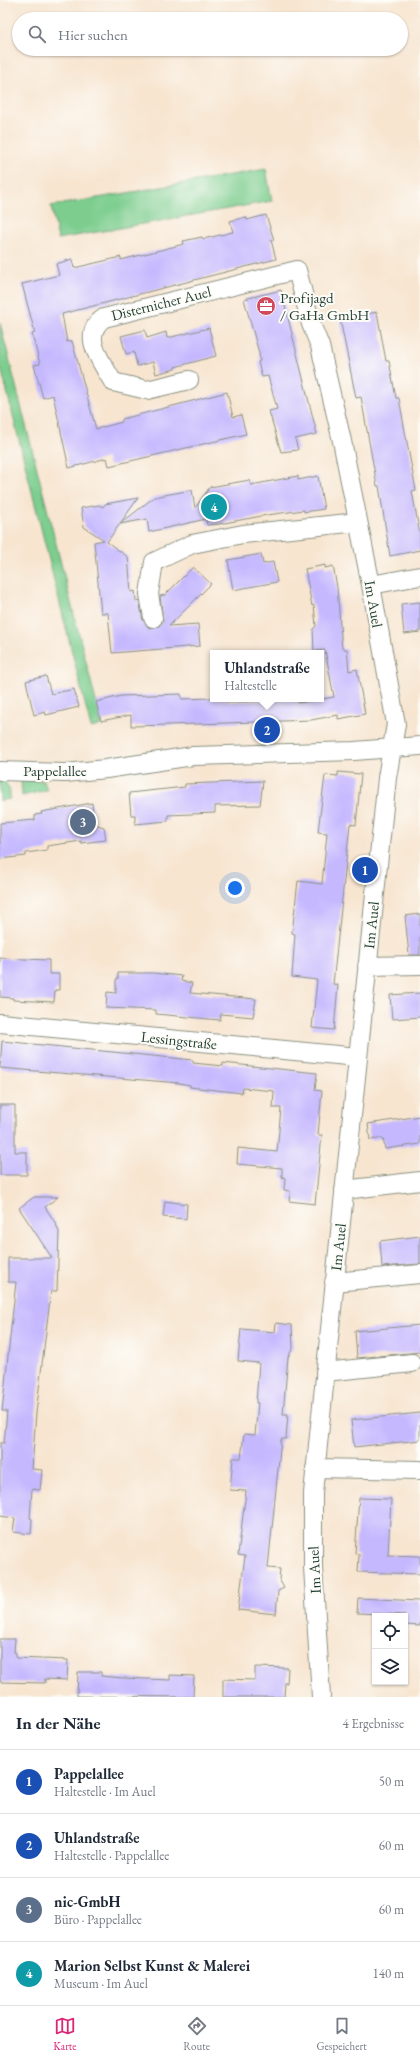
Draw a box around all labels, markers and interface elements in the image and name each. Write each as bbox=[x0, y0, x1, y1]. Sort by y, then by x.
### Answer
search box bbox=[12, 12, 408, 56]
icon: search bbox=[26, 23, 48, 45]
text: Hier suchen bbox=[58, 25, 128, 44]
street label: Disternicher Auel bbox=[109, 281, 213, 325]
place label: Profijagd / GaHa GmbH bbox=[280, 288, 370, 324]
office icon: Profijagd / GaHa GmbH bbox=[255, 295, 277, 317]
pin: 4 bbox=[201, 492, 227, 522]
street label: Im Auel bbox=[361, 579, 388, 629]
popup bbox=[210, 650, 324, 702]
text: Uhlandstraße bbox=[224, 658, 310, 677]
text: Haltestelle bbox=[224, 677, 277, 694]
pin: 2 bbox=[254, 715, 280, 745]
street label: Pappelallee bbox=[23, 761, 87, 780]
pin: 3 bbox=[70, 807, 96, 837]
pin: 1 bbox=[352, 855, 378, 885]
your location bbox=[225, 878, 245, 898]
street label: Im Auel bbox=[359, 900, 383, 950]
street label: Lessingstraße bbox=[140, 1027, 218, 1053]
street label: Im Auel bbox=[326, 1222, 350, 1272]
street label: Im Auel bbox=[303, 1545, 325, 1594]
map controls bbox=[372, 1613, 408, 1685]
button: locate bbox=[372, 1613, 408, 1649]
button: layers bbox=[372, 1649, 408, 1685]
text: In der Nähe bbox=[16, 1712, 101, 1734]
text: 4 Ergebnisse bbox=[343, 1715, 404, 1732]
text: Pappelallee bbox=[54, 1764, 124, 1783]
text: 1 bbox=[26, 1773, 32, 1790]
text: 50 m bbox=[379, 1773, 404, 1790]
text: Haltestelle · Im Auel bbox=[54, 1783, 156, 1800]
text: Uhlandstraße bbox=[54, 1828, 140, 1847]
text: 2 bbox=[26, 1837, 32, 1854]
text: 60 m bbox=[379, 1837, 404, 1854]
text: Haltestelle · Pappelallee bbox=[54, 1847, 169, 1864]
text: nic-GmbH bbox=[54, 1892, 121, 1911]
text: 3 bbox=[26, 1901, 32, 1918]
text: 60 m bbox=[379, 1901, 404, 1918]
text: Büro · Pappelallee bbox=[54, 1911, 142, 1928]
text: Marion Selbst Kunst & Malerei bbox=[54, 1956, 250, 1975]
text: 4 bbox=[26, 1965, 32, 1982]
text: 140 m bbox=[373, 1965, 404, 1982]
text: Museum · Im Auel bbox=[54, 1975, 148, 1992]
tab: Karte bbox=[53, 2015, 77, 2053]
tab: Route bbox=[183, 2015, 210, 2053]
tab: Gespeichert bbox=[317, 2015, 367, 2053]

